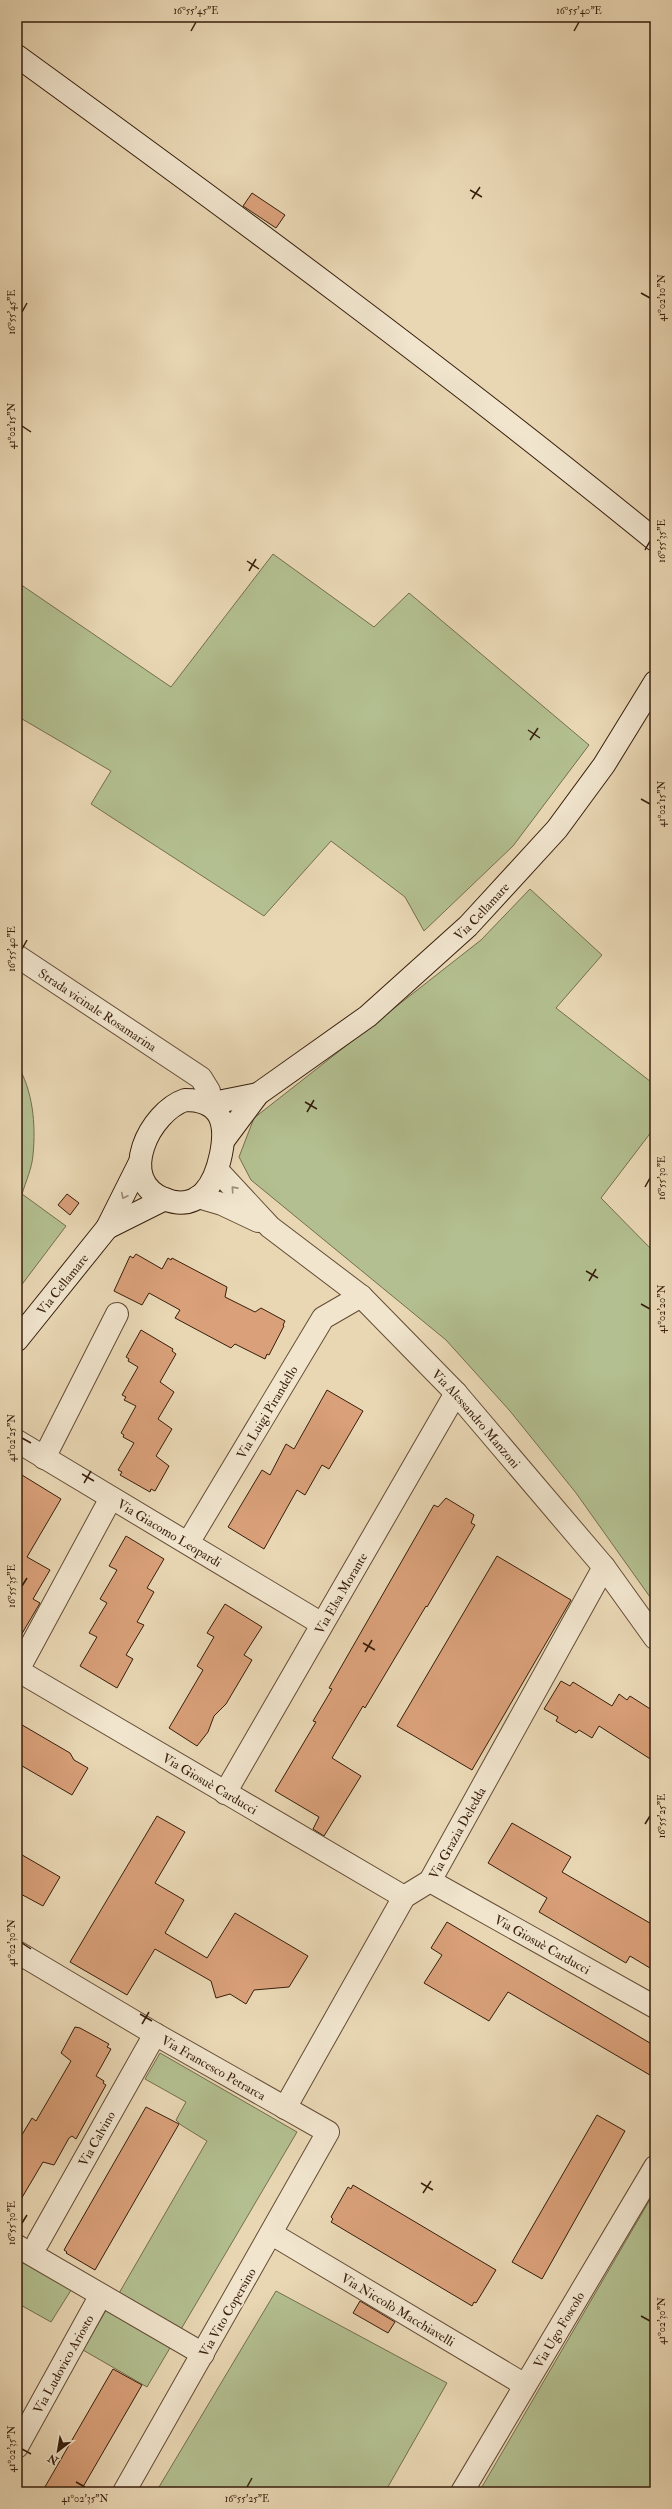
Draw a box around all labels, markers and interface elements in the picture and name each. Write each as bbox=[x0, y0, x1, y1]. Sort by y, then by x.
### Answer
text: 16°55'45"E bbox=[174, 5, 218, 17]
text: 16°55'40"E bbox=[556, 5, 602, 17]
text: 41°02'10"N bbox=[656, 274, 668, 322]
text: 16°55'45"E bbox=[6, 290, 18, 334]
text: 41°02'15"N bbox=[6, 403, 18, 449]
text: 16°55'35"E bbox=[656, 519, 668, 563]
text: 41°02'15"N bbox=[656, 781, 668, 827]
street label: Via Cellamare bbox=[451, 879, 513, 944]
text: 16°55'40"E bbox=[6, 926, 18, 972]
street label: Strada vicinale Rosamarina bbox=[35, 965, 160, 1056]
text: 16°55'30"E bbox=[656, 1156, 668, 1200]
one-way arrow bbox=[231, 1186, 239, 1194]
one-way arrow bbox=[121, 1192, 129, 1200]
street label: Via Cellamare bbox=[34, 1250, 92, 1318]
text: 41°02'20"N bbox=[656, 1285, 668, 1333]
street label: Via Luigi Pirandello bbox=[234, 1363, 302, 1462]
street label: Via Alessandro Manzoni bbox=[428, 1366, 524, 1472]
text: 41°02'25"N bbox=[6, 1414, 18, 1462]
street label: Via Giacomo Leopardi bbox=[114, 1496, 225, 1571]
street label: Via Elsa Morante bbox=[312, 1550, 371, 1637]
text: 16°55'35"E bbox=[6, 1564, 18, 1608]
street label: Via Giosuè Carducci bbox=[159, 1750, 261, 1819]
street label: Via Grazia Deledda bbox=[426, 1784, 490, 1882]
text: 16°55'25"E bbox=[656, 1794, 668, 1838]
street label: Via Giosuè Carducci bbox=[491, 1912, 593, 1978]
text: 41°02'30"N bbox=[6, 1919, 18, 1967]
street label: Via Francesco Petrarca bbox=[158, 2032, 269, 2104]
street label: Via Calvino bbox=[75, 2108, 119, 2169]
text: 16°55'30"E bbox=[6, 2201, 18, 2245]
street label: Via Vito Copersino bbox=[196, 2265, 261, 2360]
street label: Via Niccolò Macchiavelli bbox=[338, 2270, 458, 2351]
street label: Via Ugo Foscolo bbox=[530, 2289, 588, 2371]
text: 41°02'30"N bbox=[656, 2297, 668, 2345]
street label: Via Ludovico Ariosto bbox=[30, 2312, 97, 2417]
text: 41°02'35"N bbox=[6, 2426, 18, 2472]
north arrow bbox=[38, 2431, 78, 2471]
text: N bbox=[45, 2450, 62, 2468]
text: 41°02'35"N bbox=[62, 2493, 108, 2505]
text: 16°55'25"E bbox=[225, 2493, 269, 2505]

